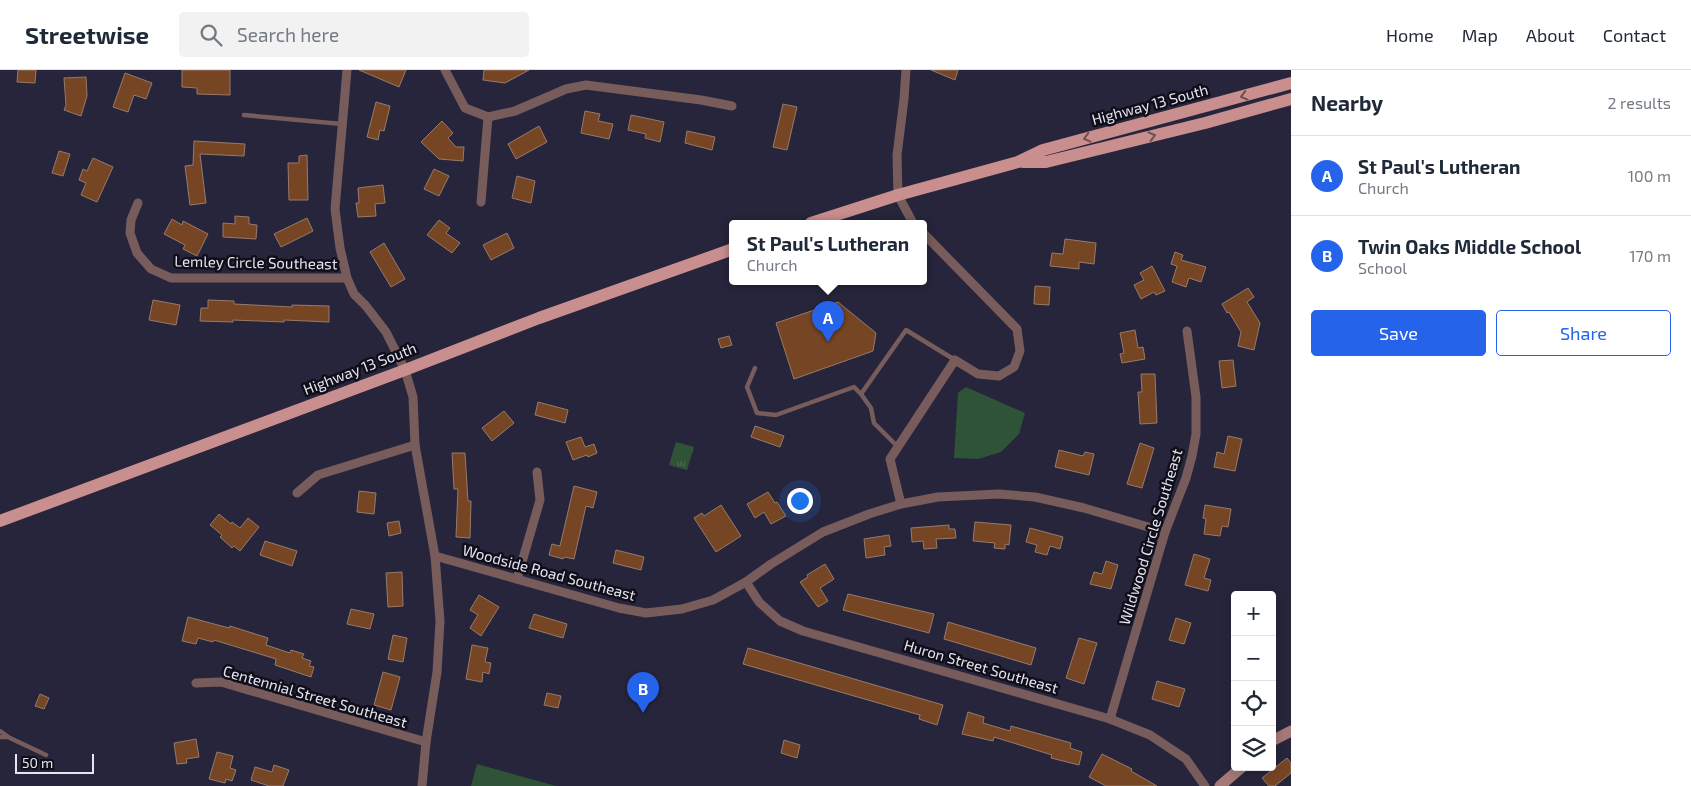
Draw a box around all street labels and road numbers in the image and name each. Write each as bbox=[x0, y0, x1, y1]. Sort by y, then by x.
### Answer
street label: Highway 13 South bbox=[1090, 80, 1210, 128]
street label: Lemley Circle Southeast bbox=[174, 252, 338, 272]
street label: Highway 13 South bbox=[300, 338, 419, 398]
street label: Wildwood Circle Southeast bbox=[1115, 446, 1186, 627]
street label: Woodside Road Southeast bbox=[461, 540, 638, 604]
street label: Huron Street Southeast bbox=[902, 635, 1061, 697]
street label: Centennial Street Southeast bbox=[221, 661, 410, 731]

